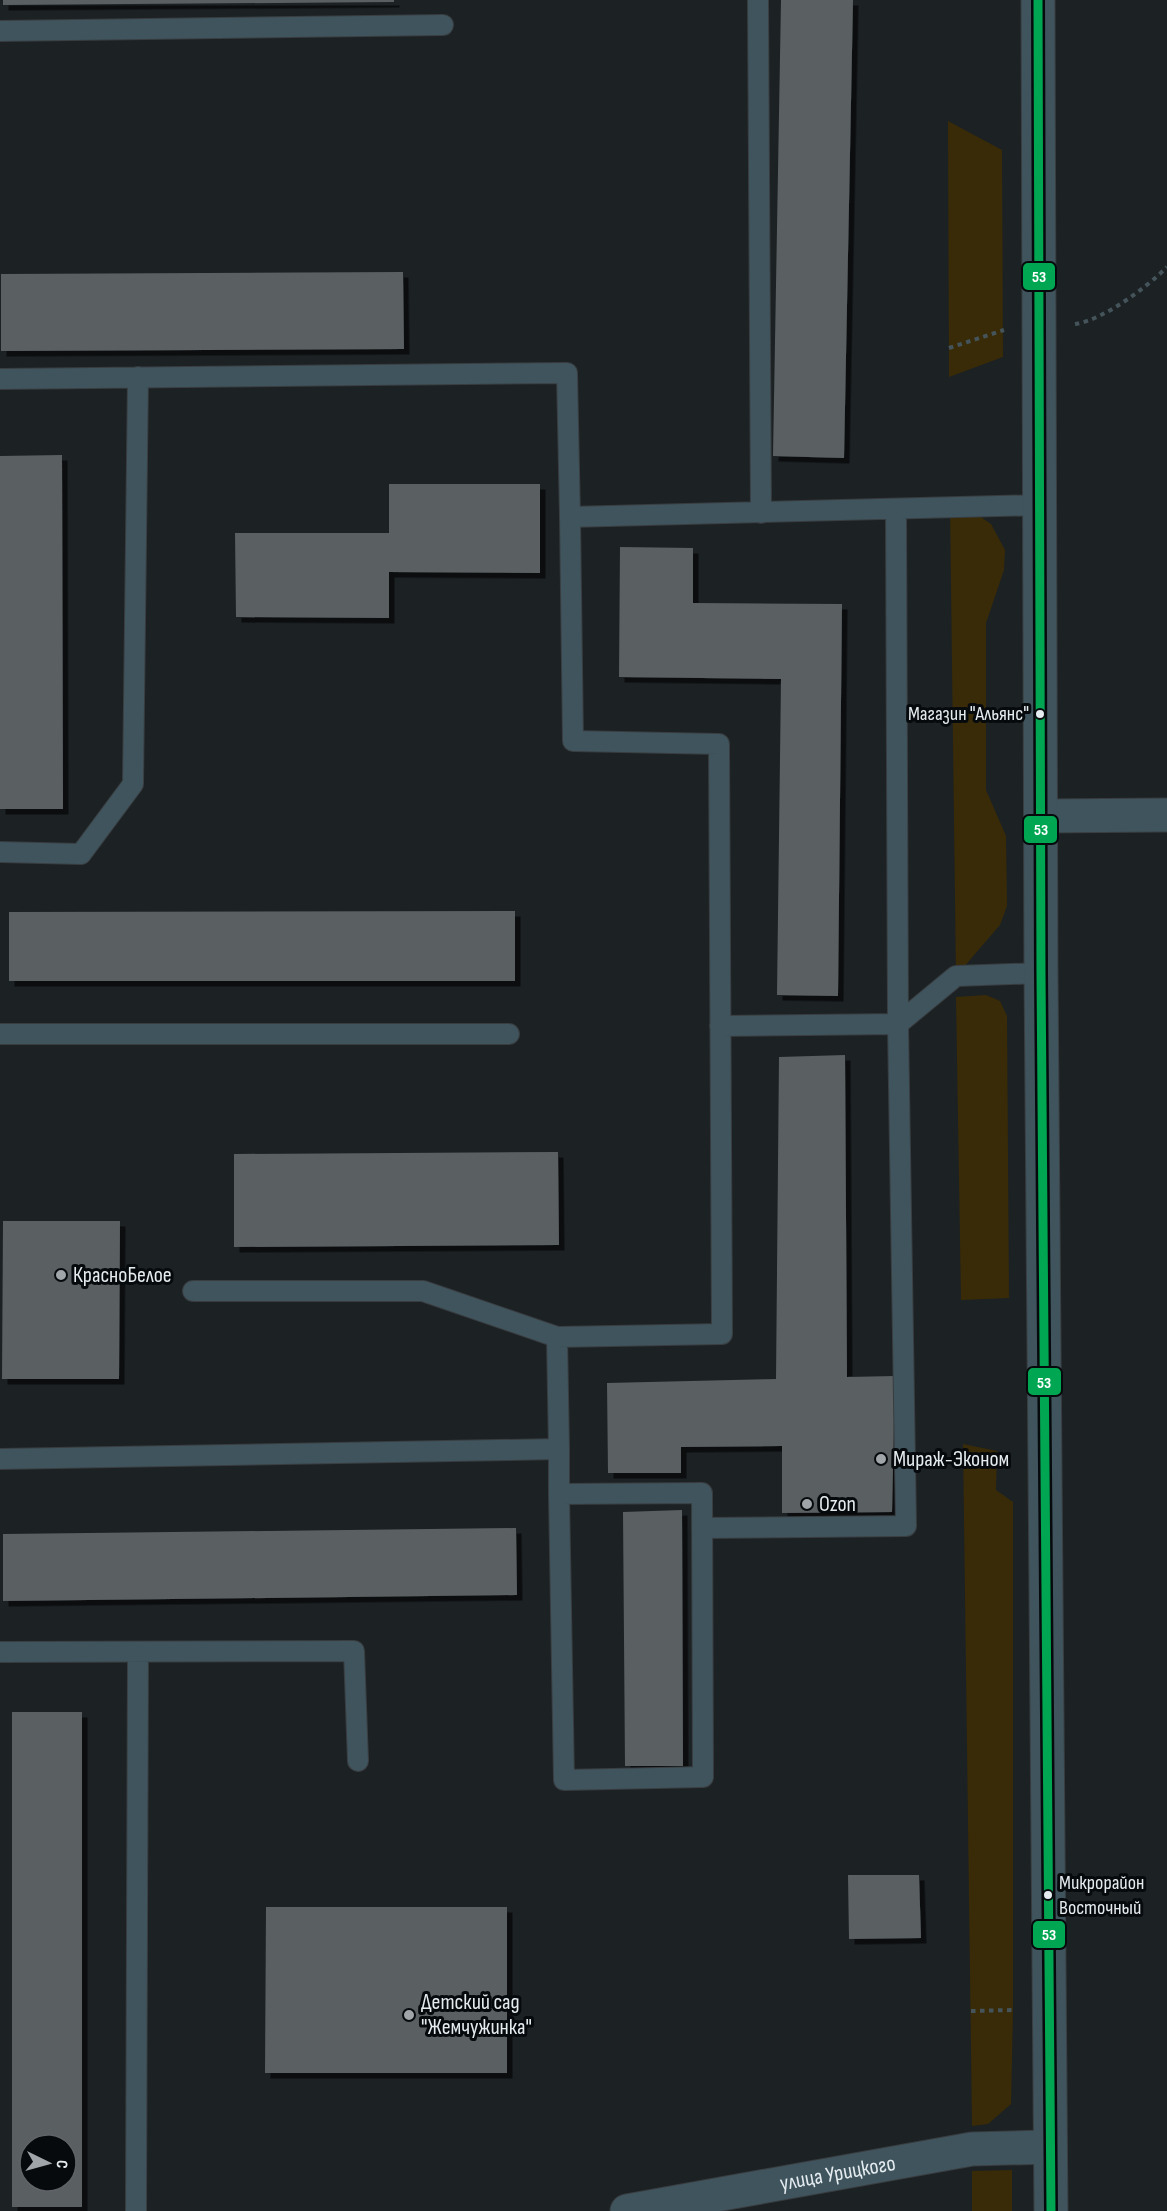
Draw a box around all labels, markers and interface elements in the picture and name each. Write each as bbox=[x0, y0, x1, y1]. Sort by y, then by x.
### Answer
line badge: 53 bbox=[1022, 262, 1056, 291]
text: 53 bbox=[1032, 268, 1046, 287]
place label: Магазин "Альянс" bbox=[908, 702, 1029, 726]
marker: Магазин "Альянс" bbox=[1034, 708, 1046, 720]
line badge: 53 bbox=[1023, 815, 1058, 844]
text: 53 bbox=[1034, 821, 1048, 840]
place label: КрасноБелое bbox=[73, 1262, 172, 1289]
marker: КрасноБелое bbox=[54, 1268, 68, 1282]
line badge: 53 bbox=[1027, 1367, 1062, 1396]
text: 53 bbox=[1037, 1374, 1051, 1393]
place label: Мираж-Эконом bbox=[893, 1446, 1009, 1473]
marker: Мираж-Эконом bbox=[874, 1452, 888, 1466]
place label: Ozon bbox=[819, 1491, 856, 1518]
marker: Ozon bbox=[800, 1497, 814, 1511]
place label: Микрорайон Восточный bbox=[1059, 1871, 1144, 1920]
marker: Микрорайон Восточный bbox=[1042, 1889, 1054, 1901]
line badge: 53 bbox=[1032, 1920, 1066, 1949]
text: 53 bbox=[1042, 1926, 1056, 1945]
place label: Детский сад "Жемчужинка" bbox=[421, 1989, 532, 2041]
marker: Детский сад "Жемчужинка" bbox=[402, 2008, 416, 2022]
north arrow bbox=[18, 2133, 78, 2193]
street label: улица Урицкого bbox=[778, 2150, 898, 2197]
text: С bbox=[52, 2159, 71, 2169]

